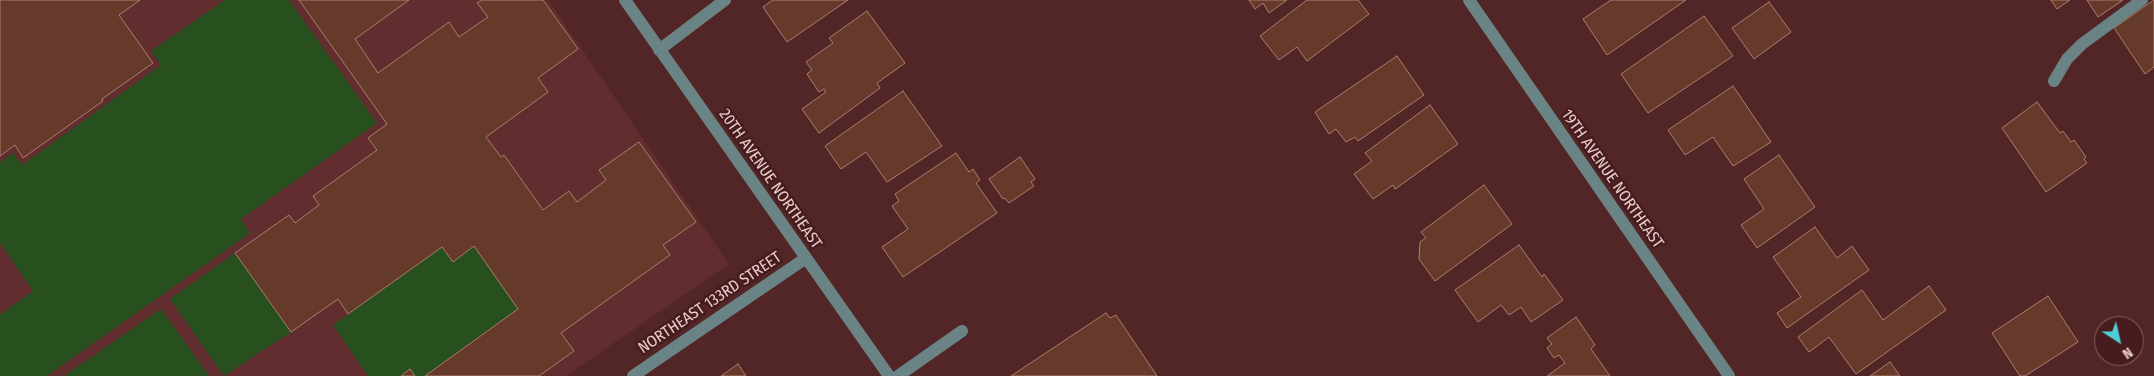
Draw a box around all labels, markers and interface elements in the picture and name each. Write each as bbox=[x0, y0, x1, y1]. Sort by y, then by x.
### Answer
street label: 20TH AVENUE NORTHEAST bbox=[714, 105, 826, 253]
street label: 19TH AVENUE NORTHEAST bbox=[1557, 106, 1667, 252]
street label: NORTHEAST 133RD STREET bbox=[635, 248, 785, 358]
north arrow bbox=[2094, 316, 2144, 366]
text: N bbox=[2119, 344, 2136, 362]

